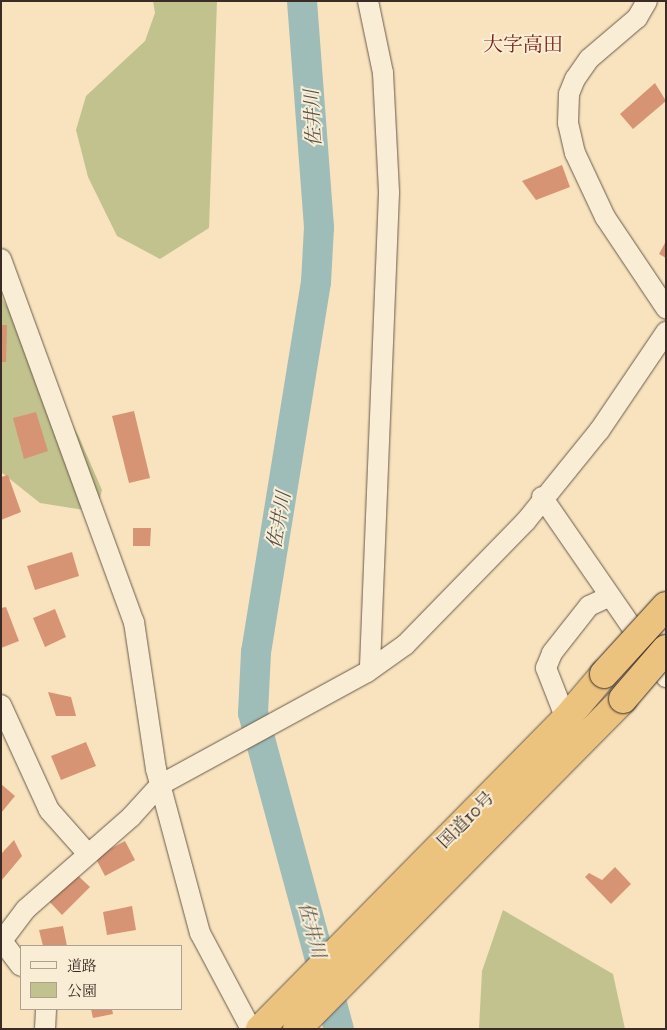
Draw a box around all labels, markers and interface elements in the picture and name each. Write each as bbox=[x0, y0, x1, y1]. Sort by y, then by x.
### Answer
district label: 大字高田 bbox=[483, 32, 563, 56]
water label: 佐井川 bbox=[300, 89, 326, 147]
water label: 佐井川 bbox=[263, 490, 295, 550]
street label: 国道10号 bbox=[433, 787, 499, 853]
water label: 佐井川 bbox=[294, 900, 330, 960]
legend bbox=[20, 945, 182, 1010]
text: 道路 bbox=[67, 957, 97, 975]
text: 公園 bbox=[67, 982, 97, 1000]

